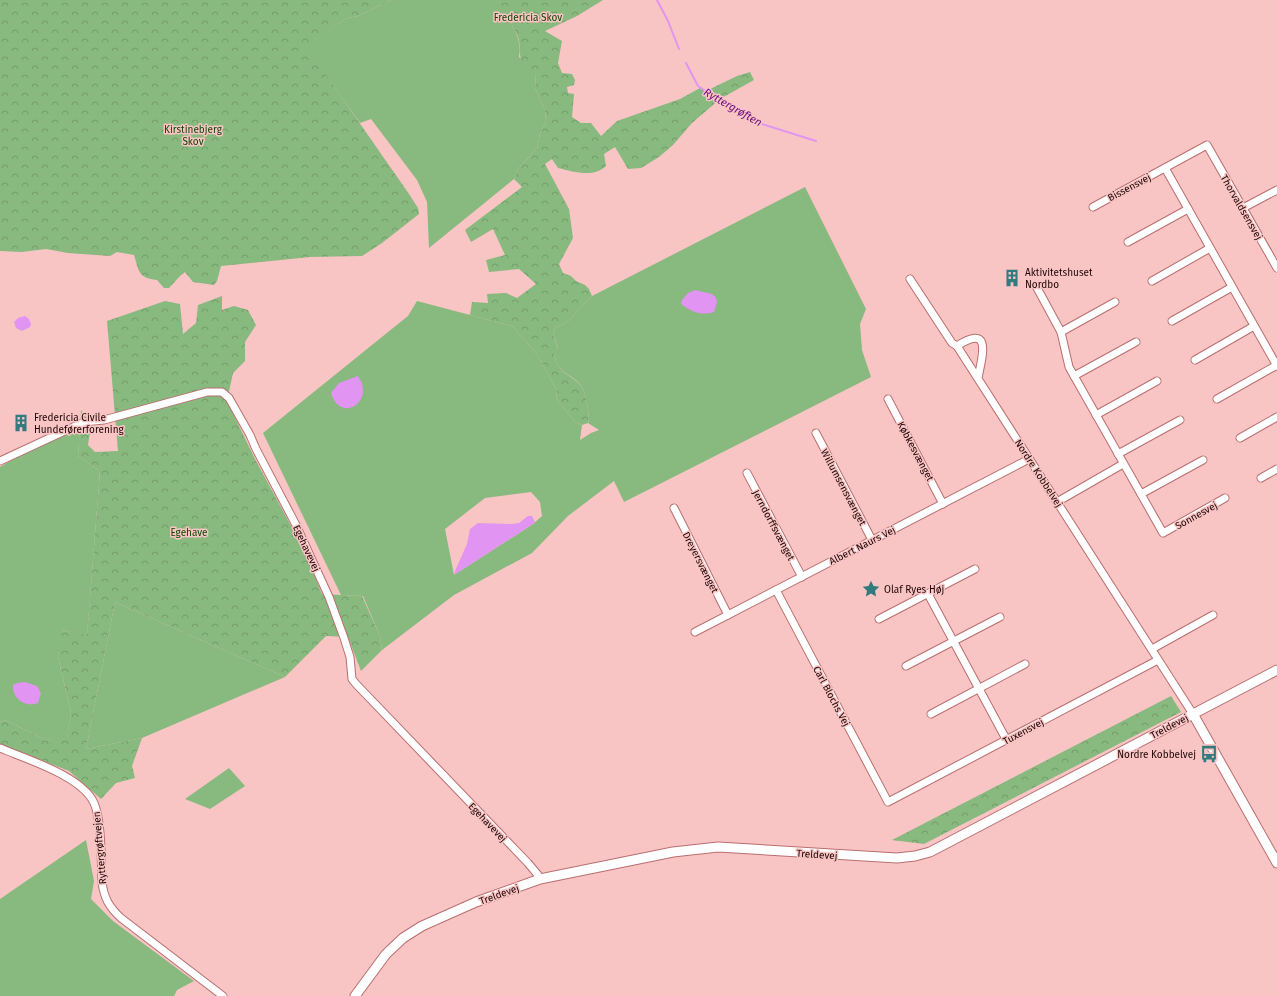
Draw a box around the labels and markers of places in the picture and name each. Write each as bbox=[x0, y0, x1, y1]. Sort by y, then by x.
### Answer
place label: Aktivitetshuset Nordbo bbox=[1025, 267, 1093, 291]
building icon: Aktivitetshuset Nordbo bbox=[1002, 268, 1022, 288]
place label: Fredericia Civile Hundeførerforening bbox=[34, 412, 125, 436]
building icon: Fredericia Civile Hundeførerforening bbox=[11, 413, 31, 433]
place icon: Olaf Ryes Høj bbox=[861, 579, 881, 599]
place label: Olaf Ryes Høj bbox=[884, 584, 945, 596]
bus stop icon: Nordre Kobbelvej bbox=[1199, 744, 1219, 764]
place label: Nordre Kobbelvej bbox=[1117, 749, 1196, 761]

